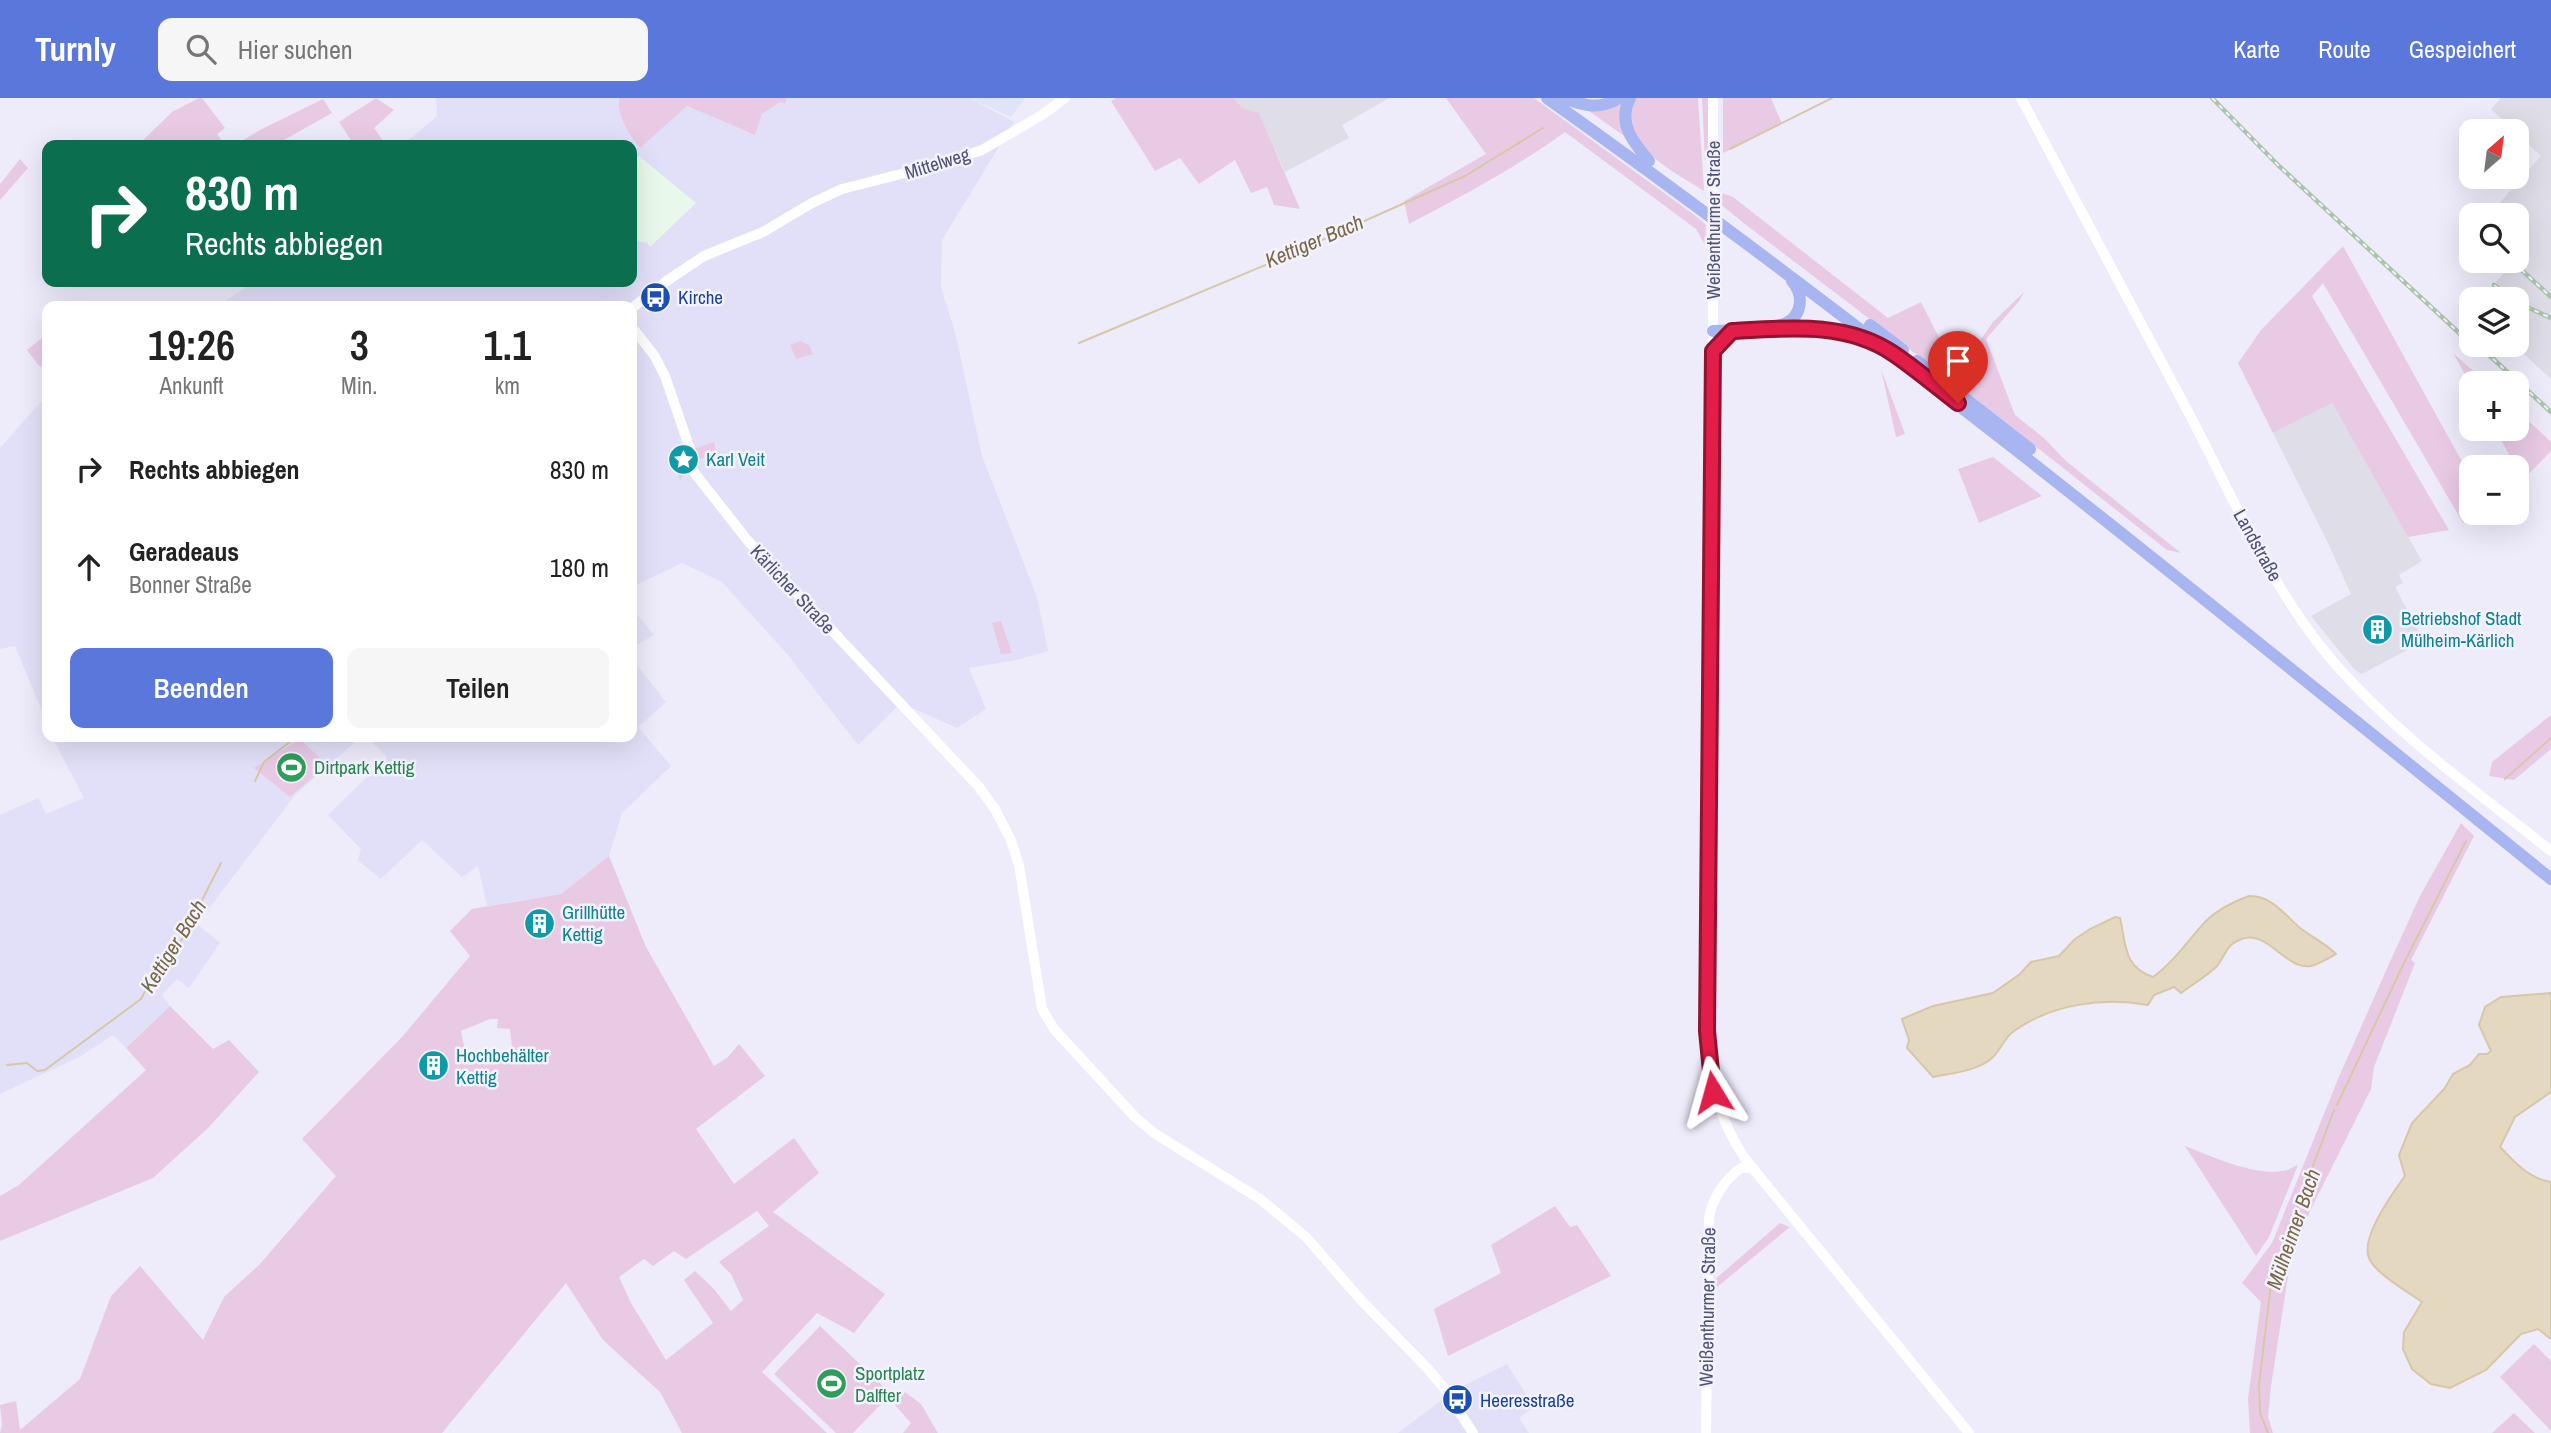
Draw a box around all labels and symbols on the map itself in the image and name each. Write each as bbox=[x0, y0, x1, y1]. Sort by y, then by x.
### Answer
north arrow bbox=[2459, 119, 2529, 189]
street label: Weißenthurmer Straße bbox=[1700, 140, 1726, 300]
street label: Mittelweg bbox=[901, 141, 973, 185]
water label: Kettiger Bach bbox=[1260, 207, 1368, 275]
bus stop icon: Kirche bbox=[638, 280, 672, 314]
place label: Kirche bbox=[678, 284, 723, 310]
pin bbox=[1928, 331, 1988, 403]
place icon: Karl Veit bbox=[666, 442, 700, 476]
place label: Karl Veit bbox=[706, 446, 766, 472]
street label: Landstraße bbox=[2228, 504, 2288, 586]
street label: Kärlicher Straße bbox=[745, 539, 841, 639]
place label: Betriebshof Stadt Mülheim-Kärlich bbox=[2401, 605, 2522, 653]
building icon: Betriebshof Stadt Mülheim-Kärlich bbox=[2361, 612, 2395, 646]
sports icon: Dirtpark Kettig bbox=[274, 750, 308, 784]
place label: Dirtpark Kettig bbox=[314, 754, 415, 780]
water label: Kettiger Bach bbox=[133, 894, 213, 998]
place label: Grillhütte Kettig bbox=[562, 899, 625, 947]
building icon: Grillhütte Kettig bbox=[522, 906, 556, 940]
place label: Hochbehälter Kettig bbox=[456, 1042, 549, 1090]
building icon: Hochbehälter Kettig bbox=[416, 1049, 450, 1083]
position arrow bbox=[1676, 1055, 1750, 1129]
water label: Mülheimer Bach bbox=[2259, 1165, 2327, 1293]
street label: Weißenthurmer Straße bbox=[1693, 1227, 1721, 1387]
place label: Sportplatz Dalfter bbox=[855, 1360, 925, 1408]
sports icon: Sportplatz Dalfter bbox=[815, 1367, 849, 1401]
bus stop icon: Heeresstraße bbox=[1440, 1383, 1474, 1417]
place label: Heeresstraße bbox=[1480, 1387, 1574, 1413]

